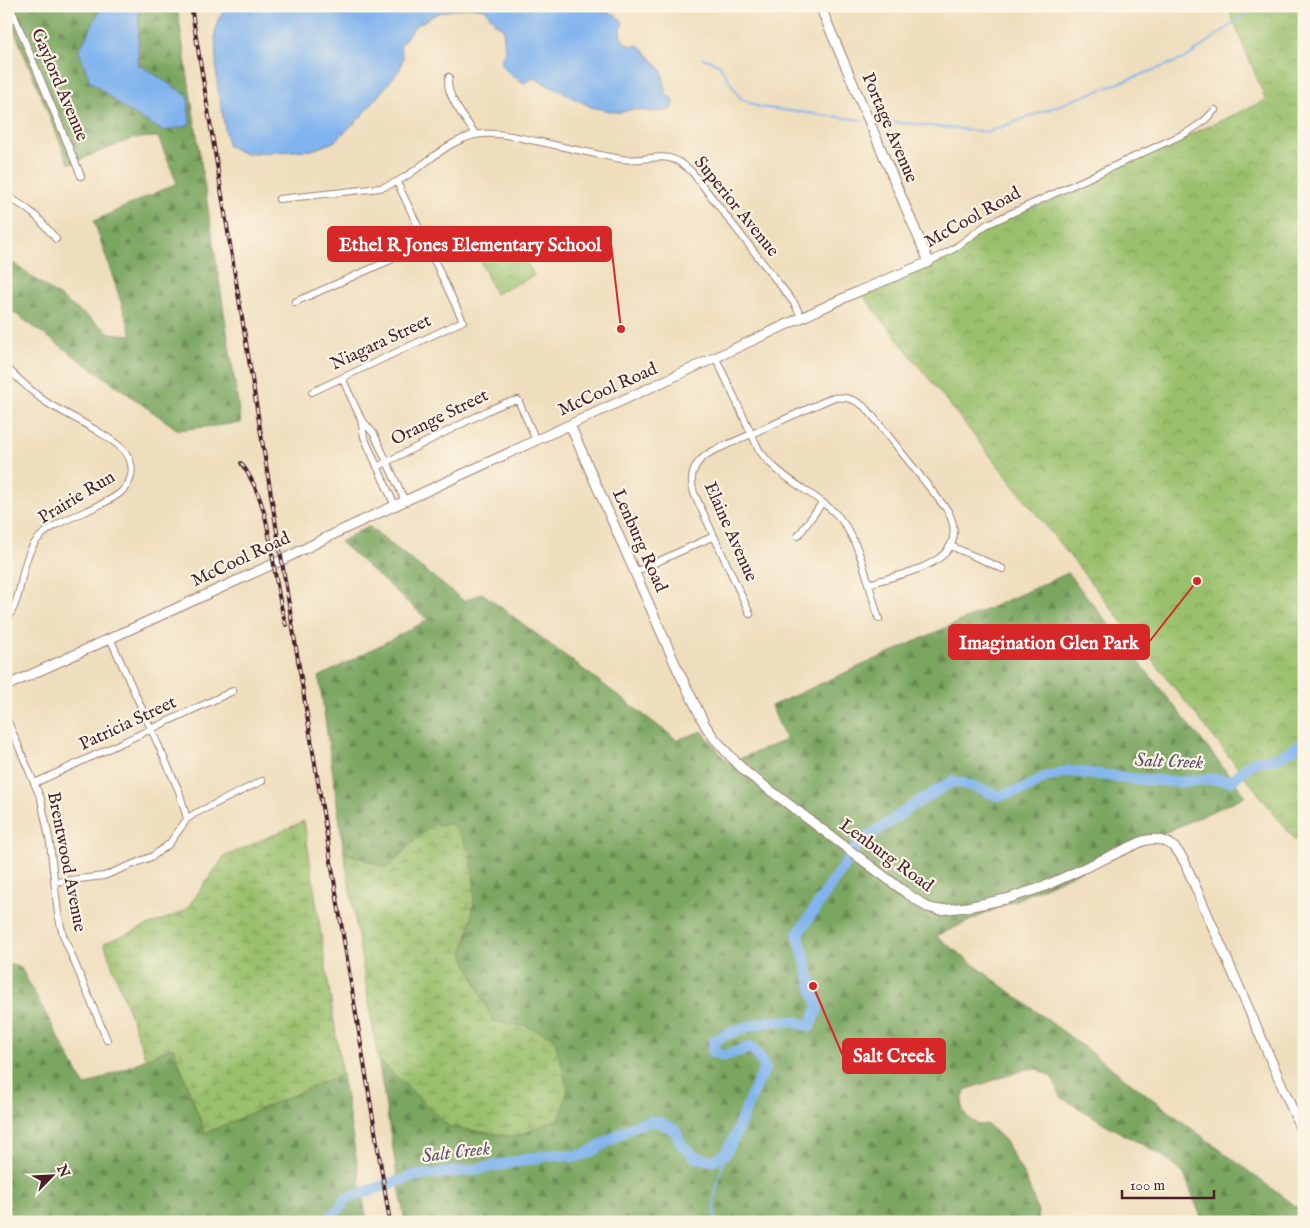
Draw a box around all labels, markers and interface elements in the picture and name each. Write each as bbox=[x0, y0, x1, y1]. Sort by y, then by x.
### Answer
street label: Gaylord Avenue bbox=[25, 25, 93, 145]
street label: Portage Avenue bbox=[856, 70, 922, 186]
street label: Superior Avenue bbox=[688, 152, 784, 262]
street label: McCool Road bbox=[921, 182, 1025, 254]
callout: Ethel R Jones Elementary School bbox=[328, 227, 611, 261]
text: Ethel R Jones Elementary School bbox=[339, 234, 602, 258]
street label: Niagara Street bbox=[327, 310, 435, 376]
street label: McCool Road bbox=[555, 358, 662, 422]
street label: Orange Street bbox=[388, 385, 492, 451]
street label: Prairie Run bbox=[34, 466, 120, 530]
street label: Elaine Avenue bbox=[698, 479, 762, 585]
street label: Lenburg Road bbox=[606, 486, 672, 597]
street label: McCool Road bbox=[188, 527, 294, 593]
callout: Imagination Glen Park bbox=[949, 625, 1149, 659]
text: Imagination Glen Park bbox=[959, 632, 1140, 656]
street label: Patricia Street bbox=[76, 691, 180, 757]
water label: Salt Creek bbox=[1134, 749, 1204, 775]
street label: Brentwood Avenue bbox=[41, 790, 91, 934]
street label: Lenburg Road bbox=[834, 814, 938, 898]
callout: Salt Creek bbox=[843, 1039, 945, 1073]
text: Salt Creek bbox=[853, 1045, 936, 1069]
water label: Salt Creek bbox=[420, 1137, 492, 1169]
north arrow bbox=[28, 1150, 78, 1200]
text: N bbox=[52, 1161, 74, 1180]
scale bar bbox=[1122, 1168, 1215, 1200]
text: 100 m bbox=[1130, 1176, 1166, 1195]

